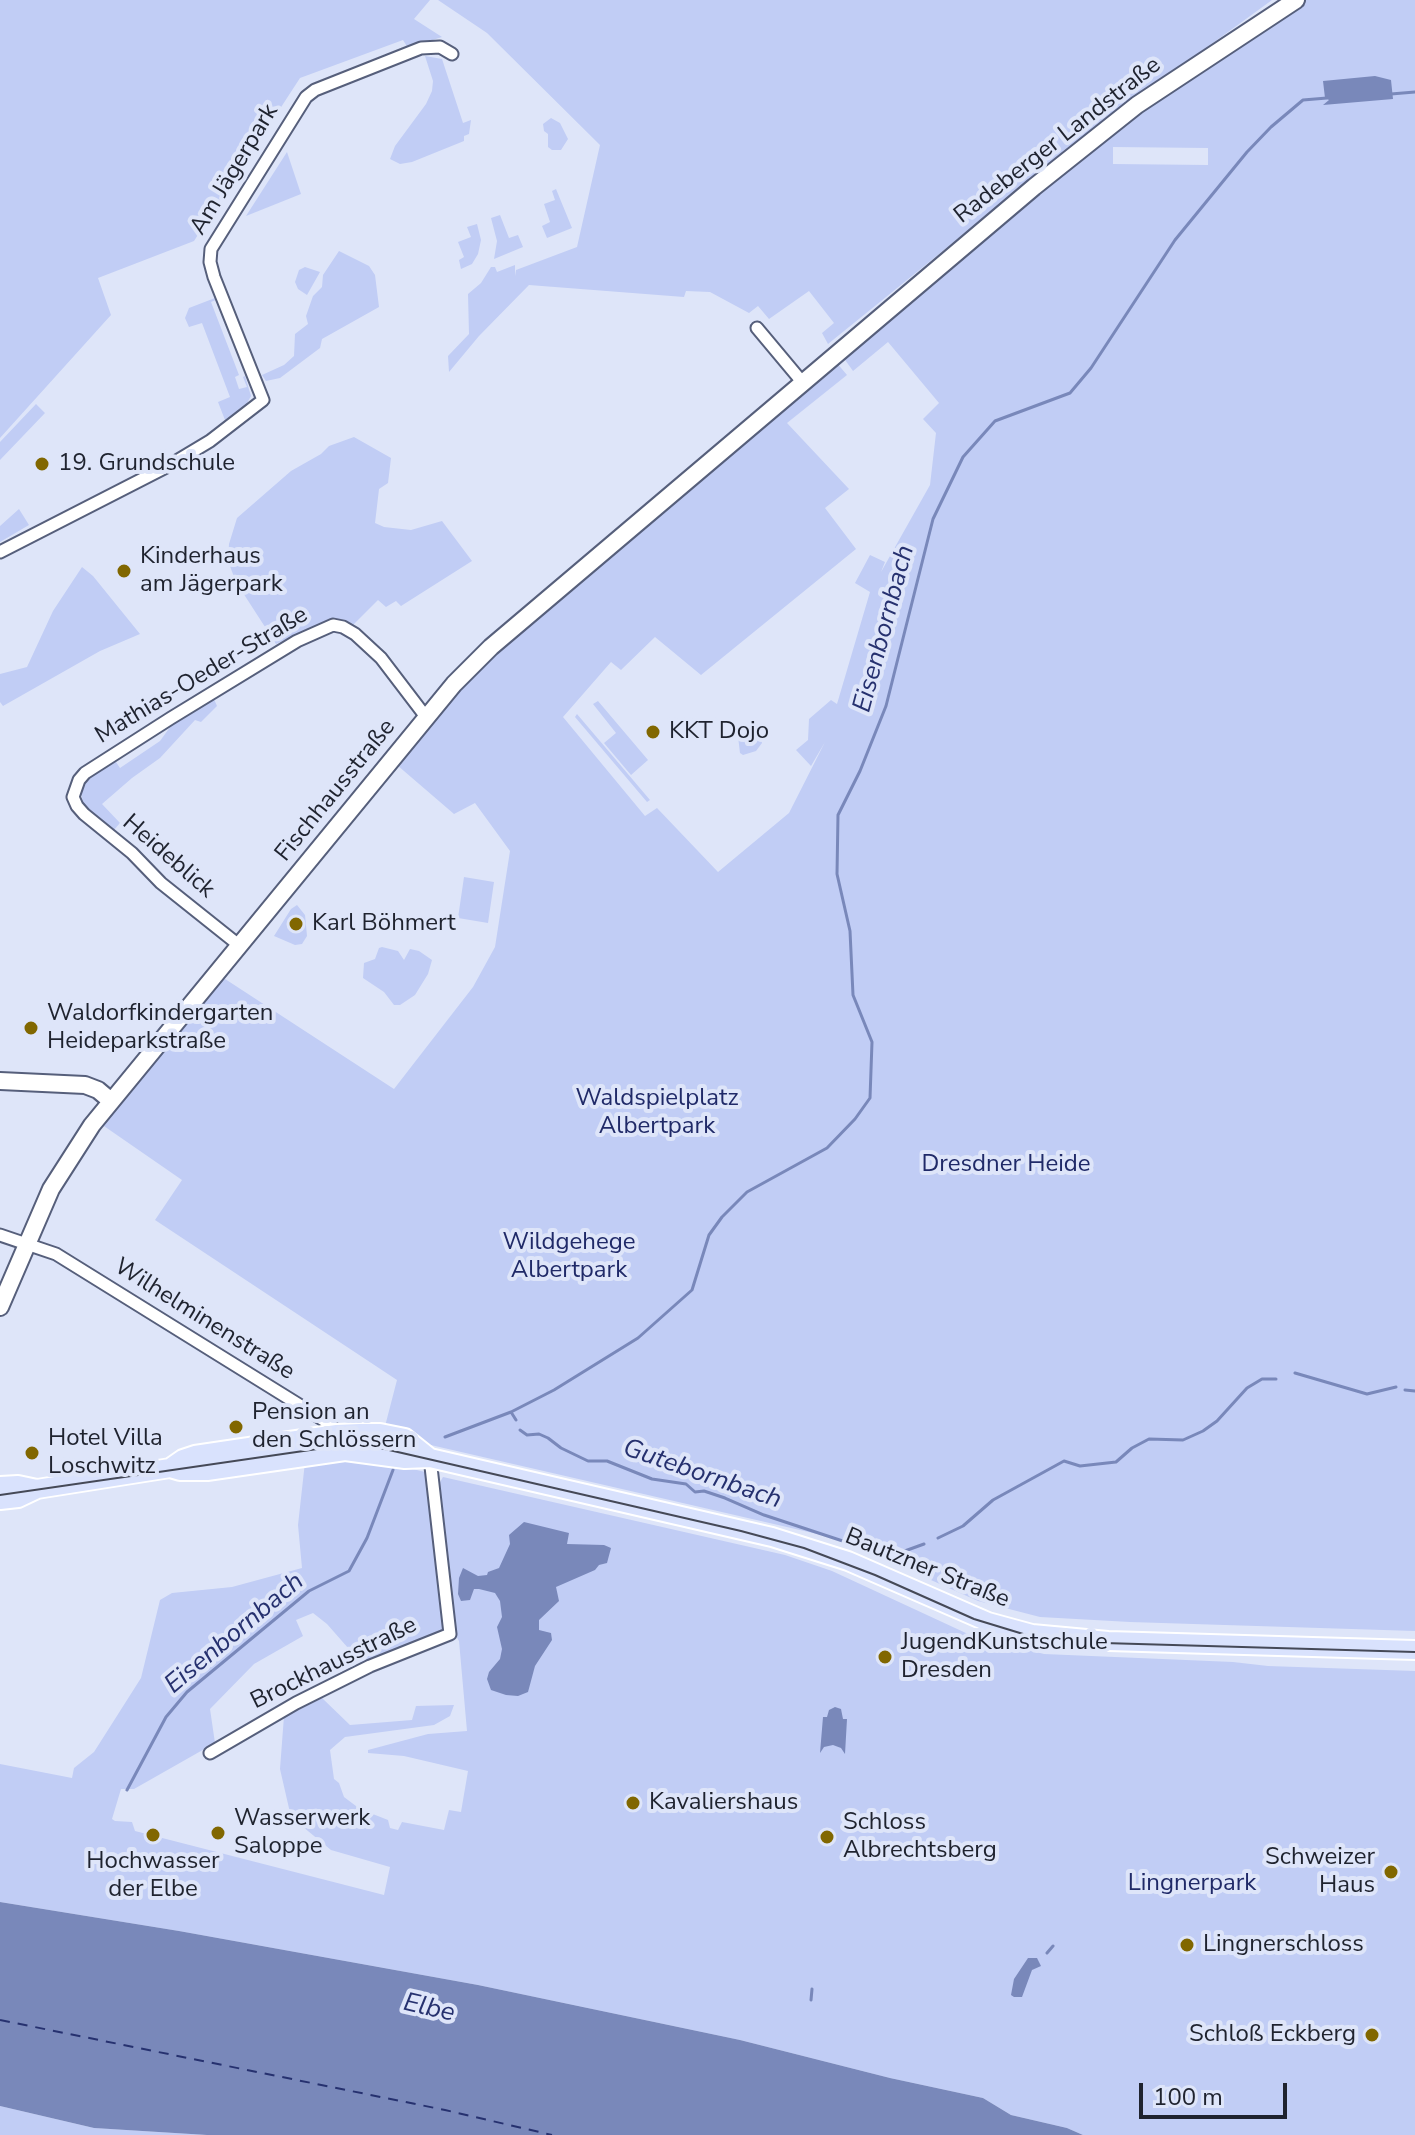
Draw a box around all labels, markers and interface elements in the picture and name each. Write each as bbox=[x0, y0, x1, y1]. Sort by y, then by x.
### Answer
street label: Radeberger Landstraße bbox=[949, 51, 1167, 231]
street label: Am Jägerpark bbox=[185, 99, 285, 241]
place label: 19. Grundschule bbox=[58, 450, 235, 478]
marker: 19. Grundschule bbox=[33, 455, 51, 473]
water label: Eisenbornbach bbox=[848, 542, 922, 716]
place label: Kinderhaus am Jägerpark bbox=[140, 543, 283, 599]
marker: Kinderhaus am Jägerpark bbox=[115, 562, 133, 580]
street label: Mathias-Oeder-Straße bbox=[91, 601, 313, 751]
street label: Fischhausstraße bbox=[270, 714, 402, 868]
place label: KKT Dojo bbox=[669, 718, 769, 746]
marker: KKT Dojo bbox=[644, 723, 662, 741]
street label: Heideblick bbox=[116, 809, 220, 905]
place label: Karl Böhmert bbox=[312, 910, 456, 938]
marker: Karl Böhmert bbox=[287, 915, 305, 933]
place label: Waldorfkindergarten Heideparkstraße bbox=[47, 1000, 273, 1056]
marker: Waldorfkindergarten Heideparkstraße bbox=[22, 1019, 40, 1037]
park label: Waldspielplatz Albertpark bbox=[575, 1085, 739, 1141]
park label: Dresdner Heide bbox=[921, 1151, 1091, 1179]
park label: Wildgehege Albertpark bbox=[502, 1229, 636, 1285]
street label: Wilhelminenstraße bbox=[108, 1253, 300, 1387]
place label: Pension an den Schlössern bbox=[252, 1399, 416, 1455]
marker: Pension an den Schlössern bbox=[227, 1418, 245, 1436]
place label: Hotel Villa Loschwitz bbox=[48, 1425, 163, 1481]
water label: Gutebornbach bbox=[619, 1433, 785, 1517]
marker: Hotel Villa Loschwitz bbox=[23, 1444, 41, 1462]
street label: Bautzner Straße bbox=[841, 1523, 1013, 1615]
water label: Eisenbornbach bbox=[159, 1567, 311, 1701]
street label: Brockhausstraße bbox=[246, 1611, 422, 1717]
place label: JugendKunstschule Dresden bbox=[901, 1629, 1108, 1685]
marker: JugendKunstschule Dresden bbox=[876, 1648, 894, 1666]
place label: Kavaliershaus bbox=[649, 1789, 798, 1817]
marker: Kavaliershaus bbox=[624, 1794, 642, 1812]
place label: Wasserwerk Saloppe bbox=[234, 1805, 370, 1861]
place label: Schloss Albrechtsberg bbox=[843, 1809, 997, 1865]
marker: Wasserwerk Saloppe bbox=[209, 1824, 227, 1842]
marker: Hochwasser der Elbe bbox=[144, 1826, 162, 1844]
marker: Schloss Albrechtsberg bbox=[818, 1828, 836, 1846]
place label: Schweizer Haus bbox=[1265, 1844, 1375, 1900]
place label: Hochwasser der Elbe bbox=[86, 1848, 220, 1904]
marker: Schweizer Haus bbox=[1382, 1863, 1400, 1881]
park label: Lingnerpark bbox=[1128, 1870, 1256, 1898]
place label: Lingnerschloss bbox=[1203, 1931, 1364, 1959]
marker: Lingnerschloss bbox=[1178, 1936, 1196, 1954]
water label: Elbe bbox=[400, 1988, 458, 2030]
place label: Schloß Eckberg bbox=[1189, 2021, 1356, 2049]
marker: Schloß Eckberg bbox=[1363, 2026, 1381, 2044]
scale bar bbox=[1143, 2067, 1291, 2117]
text: 100 m bbox=[1153, 2081, 1223, 2113]

